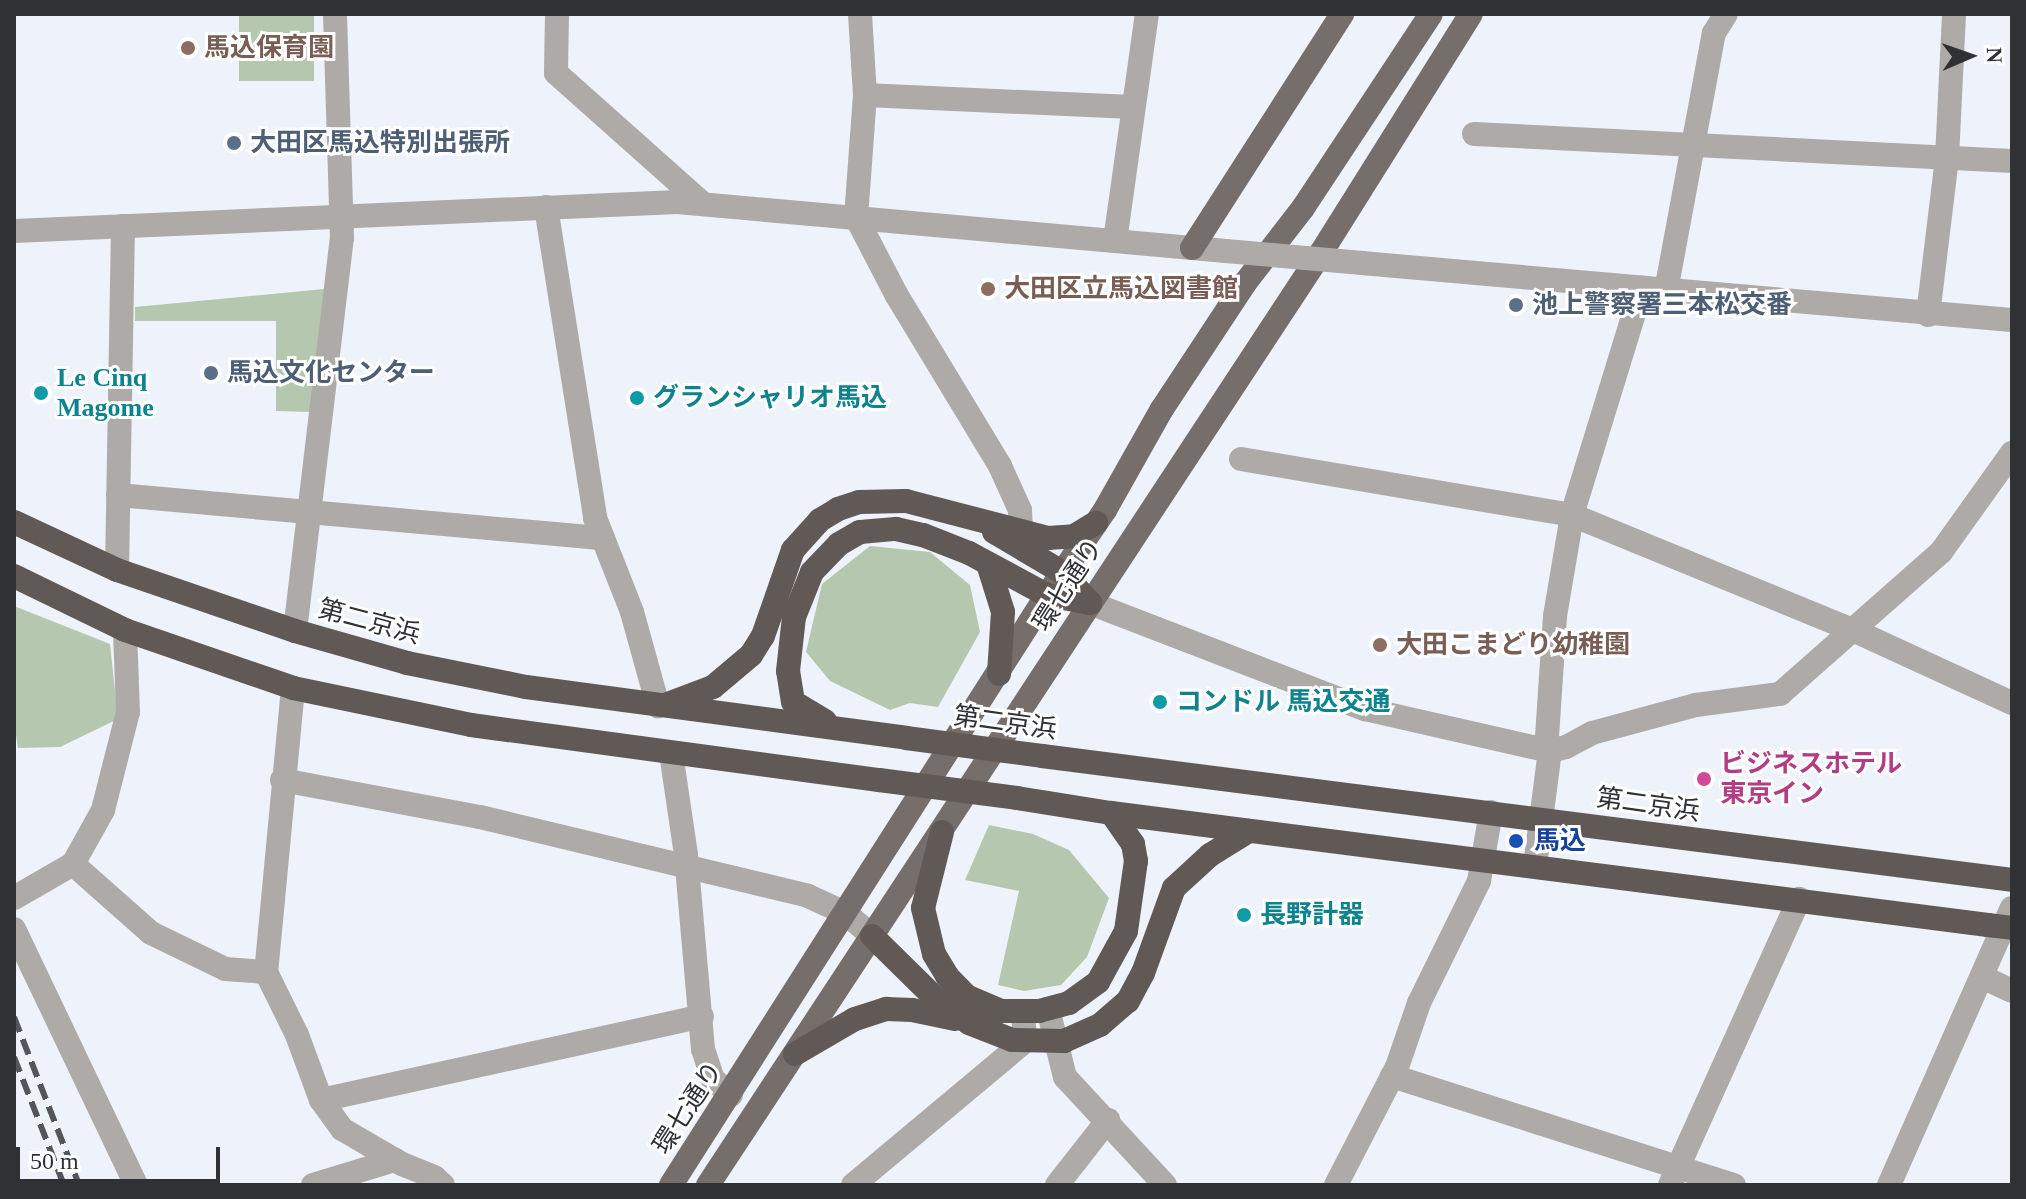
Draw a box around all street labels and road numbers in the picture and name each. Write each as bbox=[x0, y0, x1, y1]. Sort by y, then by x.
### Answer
street label: 環七通り bbox=[1027, 533, 1109, 637]
street label: 第二京浜 bbox=[315, 593, 423, 651]
street label: 第二京浜 bbox=[951, 700, 1059, 746]
street label: 第二京浜 bbox=[1594, 782, 1702, 828]
street label: 環七通り bbox=[647, 1056, 729, 1160]

